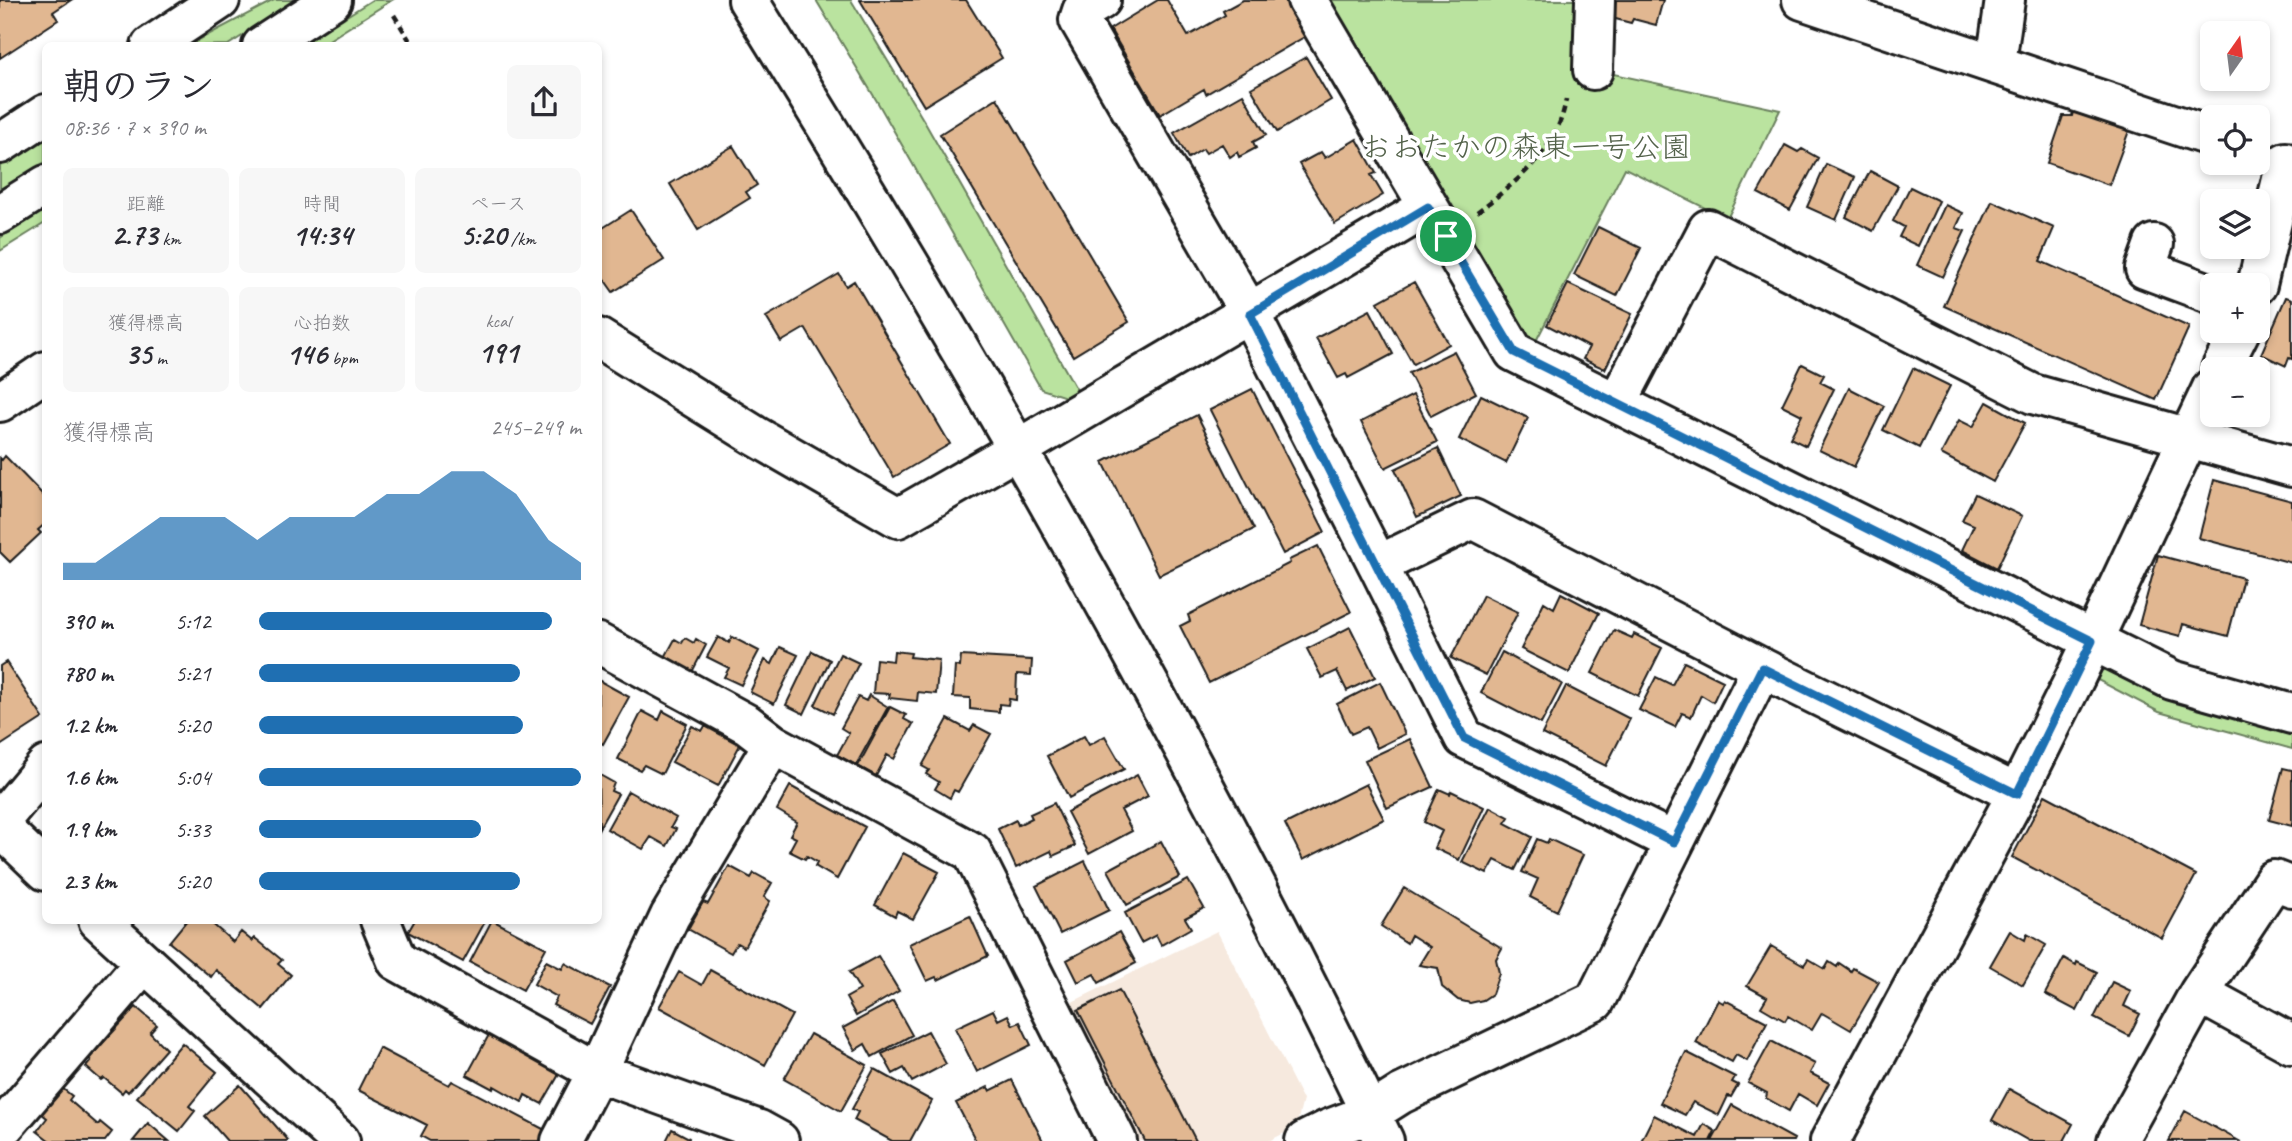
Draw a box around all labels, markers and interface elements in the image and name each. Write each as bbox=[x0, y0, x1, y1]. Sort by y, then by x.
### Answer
north arrow bbox=[2200, 21, 2270, 91]
map controls bbox=[2200, 21, 2270, 427]
text: 朝のラン bbox=[63, 63, 215, 110]
button: share bbox=[507, 65, 581, 139]
button: locate bbox=[2200, 105, 2270, 175]
text: 08:36 · 7 × 390 m bbox=[63, 113, 206, 142]
park label: おおたかの森東一号公園 bbox=[1361, 128, 1691, 166]
button: layers bbox=[2200, 189, 2270, 259]
text: 距離 bbox=[127, 192, 165, 216]
text: 時間 bbox=[303, 192, 341, 216]
text: ペース bbox=[470, 192, 526, 216]
pin bbox=[1416, 206, 1476, 266]
text: 2.73 bbox=[111, 216, 158, 254]
text: 14:34 bbox=[292, 216, 352, 254]
text: 5:20 bbox=[460, 216, 506, 254]
icon: arrive bbox=[1427, 217, 1465, 255]
text: km bbox=[158, 227, 181, 251]
text: /km bbox=[506, 227, 536, 251]
button: + bbox=[2200, 273, 2270, 343]
text: kcal bbox=[485, 309, 511, 333]
text: 獲得標高 bbox=[108, 311, 184, 335]
text: 心拍数 bbox=[293, 311, 351, 335]
text: 191 bbox=[478, 333, 518, 371]
text: 35 bbox=[125, 335, 152, 373]
text: 146 bbox=[286, 335, 327, 373]
text: m bbox=[152, 346, 167, 370]
text: bpm bbox=[327, 346, 358, 370]
button: − bbox=[2200, 357, 2270, 427]
text: 245–249 m bbox=[490, 413, 581, 442]
text: 獲得標高 bbox=[63, 418, 155, 447]
text: 390 m bbox=[63, 607, 112, 636]
text: 5:12 bbox=[175, 607, 211, 636]
text: 780 m bbox=[63, 659, 113, 688]
text: 5:21 bbox=[175, 659, 211, 688]
text: 1.2 km bbox=[63, 711, 117, 740]
text: 5:20 bbox=[175, 711, 211, 740]
text: 1.6 km bbox=[63, 763, 117, 792]
text: 5:04 bbox=[175, 763, 211, 792]
text: 1.9 km bbox=[63, 815, 116, 844]
text: 5:33 bbox=[175, 815, 211, 844]
text: 2.3 km bbox=[63, 867, 117, 896]
text: 5:20 bbox=[175, 867, 211, 896]

